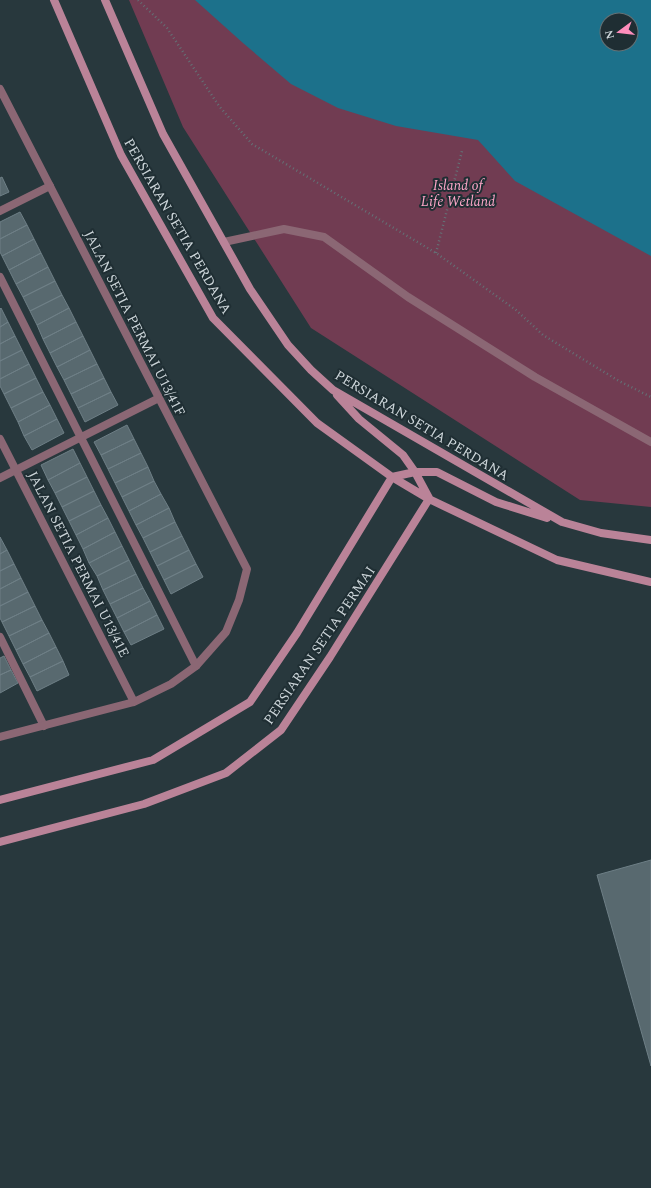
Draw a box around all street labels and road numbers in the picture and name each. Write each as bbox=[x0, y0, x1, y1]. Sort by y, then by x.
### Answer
street label: PERSIARAN SETIA PERDANA bbox=[118, 134, 237, 319]
street label: JALAN SETIA PERMAI U13/41F bbox=[78, 227, 191, 420]
street label: PERSIARAN SETIA PERDANA bbox=[331, 365, 513, 486]
street label: JALAN SETIA PERMAI U13/41E bbox=[22, 467, 135, 661]
street label: PERSIARAN SETIA PERMAI bbox=[258, 562, 380, 729]

